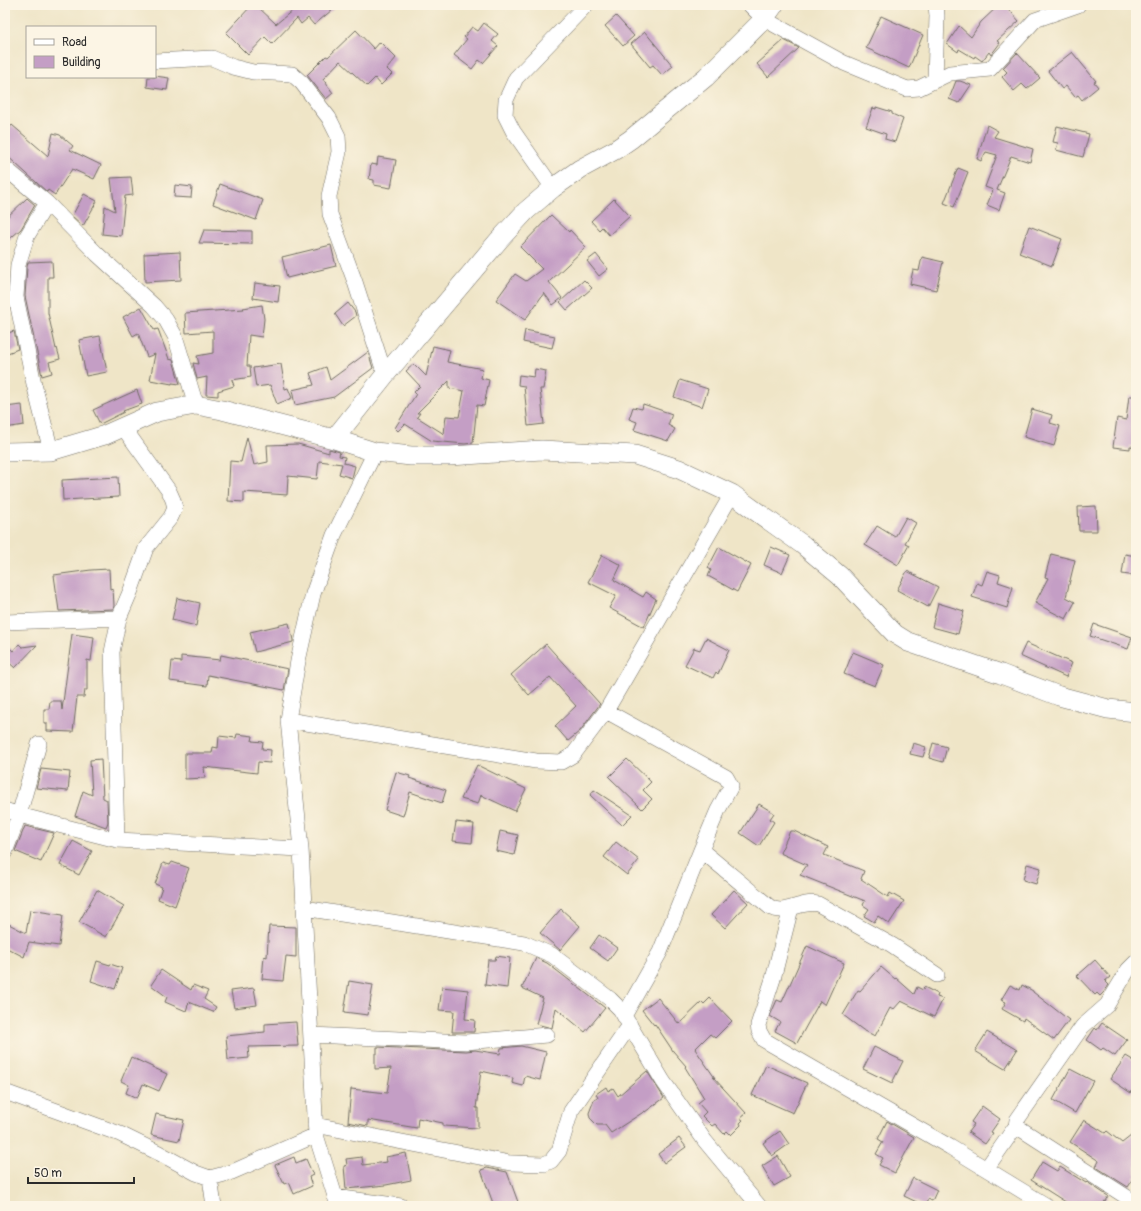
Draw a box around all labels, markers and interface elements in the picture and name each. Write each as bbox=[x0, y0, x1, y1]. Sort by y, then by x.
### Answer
legend bbox=[26, 26, 156, 78]
text: Road bbox=[62, 35, 87, 50]
text: Building bbox=[62, 55, 101, 70]
scale bar bbox=[28, 1159, 134, 1185]
text: 50 m bbox=[34, 1166, 62, 1181]

